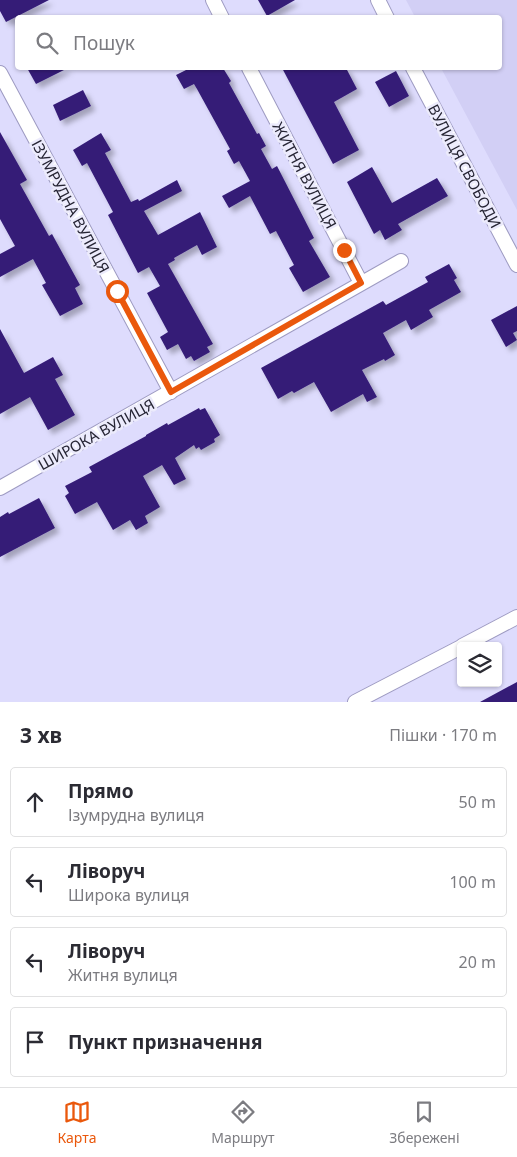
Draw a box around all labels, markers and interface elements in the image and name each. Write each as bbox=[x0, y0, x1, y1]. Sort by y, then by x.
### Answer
search box bbox=[15, 15, 502, 70]
icon: search bbox=[33, 29, 61, 57]
text: Пошук bbox=[73, 30, 135, 56]
street label: ВУЛИЦЯ СВОБОДИ bbox=[424, 101, 506, 231]
street label: ЖИТНЯ ВУЛИЦЯ bbox=[268, 118, 342, 232]
street label: ІЗУМРУДНА ВУЛИЦЯ bbox=[27, 136, 115, 276]
route end bbox=[333, 239, 356, 262]
route start bbox=[106, 280, 129, 303]
street label: ШИРОКА ВУЛИЦЯ bbox=[34, 394, 158, 474]
map controls bbox=[457, 642, 502, 687]
button: layers bbox=[457, 642, 502, 687]
text: 3 хв bbox=[20, 721, 62, 749]
text: Пішки · 170 m bbox=[389, 724, 497, 746]
text: Прямо bbox=[68, 778, 134, 804]
icon: ahead bbox=[21, 788, 49, 816]
text: 50 m bbox=[459, 791, 496, 813]
text: Ізумрудна вулиця bbox=[68, 804, 204, 826]
text: Ліворуч bbox=[68, 858, 145, 884]
icon: left bbox=[21, 868, 49, 896]
text: 100 m bbox=[449, 871, 496, 893]
text: Широка вулиця bbox=[68, 884, 190, 906]
text: Ліворуч bbox=[68, 938, 145, 964]
icon: left bbox=[21, 948, 49, 976]
text: 20 m bbox=[459, 951, 496, 973]
text: Житня вулиця bbox=[68, 964, 178, 986]
icon: arrive bbox=[21, 1028, 49, 1056]
text: Пункт призначення bbox=[68, 1029, 262, 1055]
tab: Карта bbox=[57, 1098, 96, 1147]
tab: Маршрут bbox=[211, 1098, 274, 1147]
tab: Збережені bbox=[389, 1098, 460, 1147]

